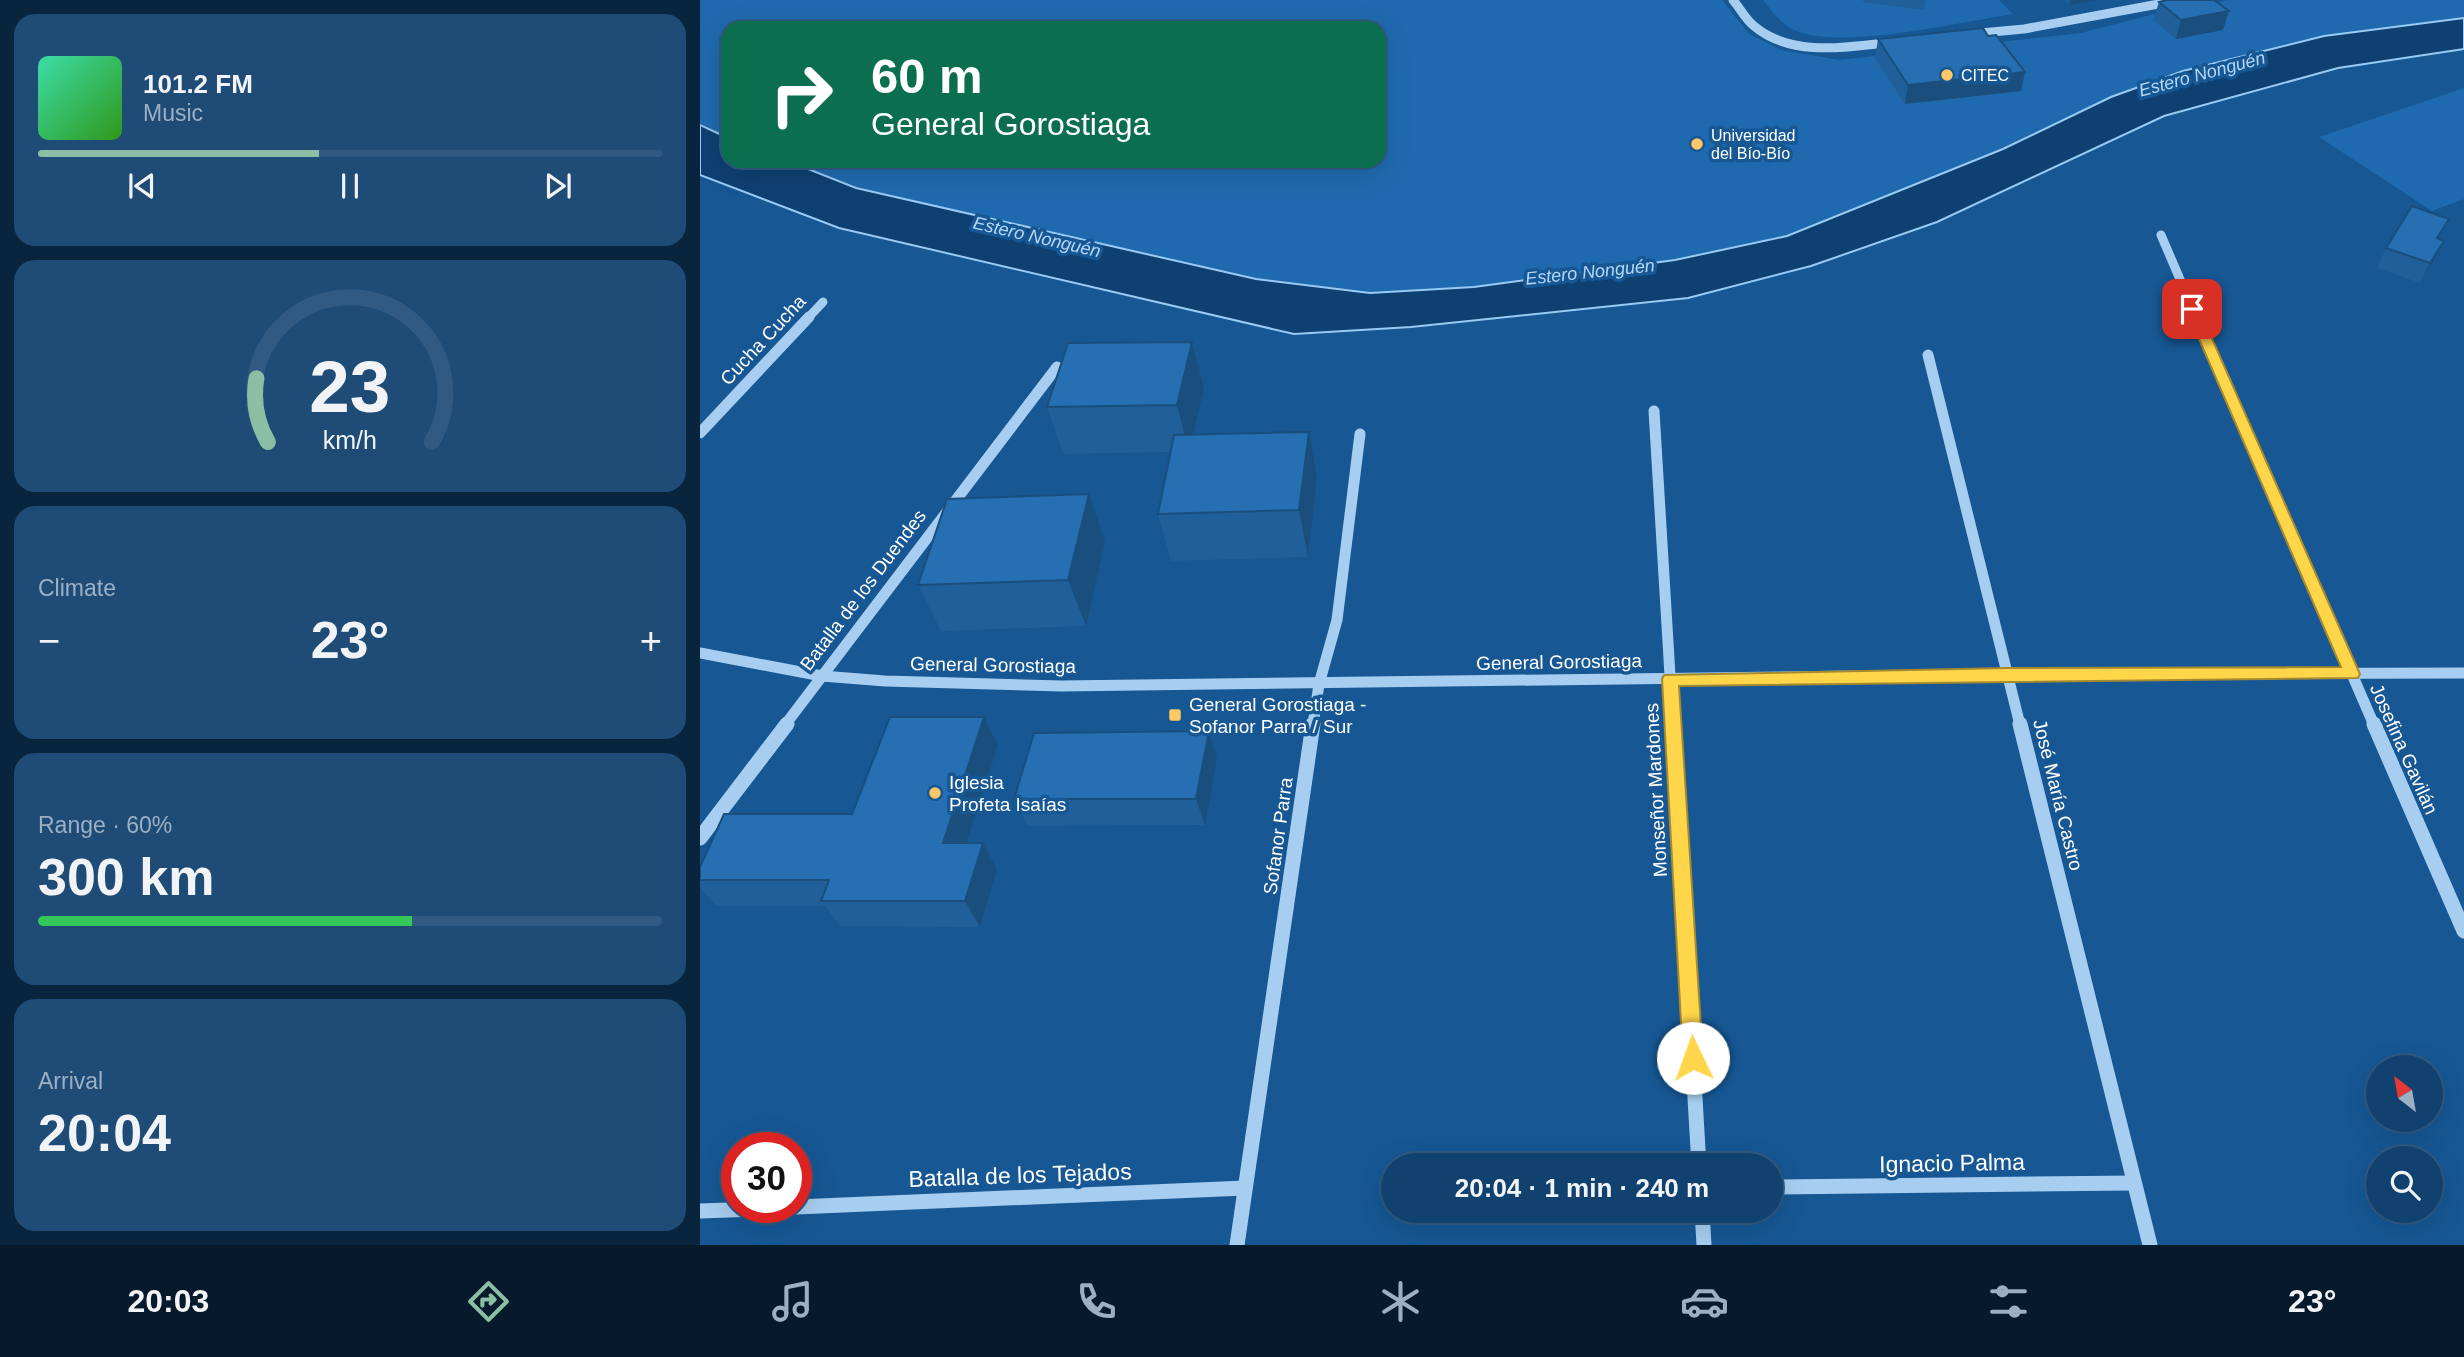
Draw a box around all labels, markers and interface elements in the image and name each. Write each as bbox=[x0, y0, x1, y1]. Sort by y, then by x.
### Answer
water label: Estero Nonguén bbox=[2137, 48, 2267, 100]
icon: right bbox=[756, 49, 847, 140]
text: 60 m bbox=[871, 49, 983, 103]
marker: CITEC bbox=[1939, 67, 1955, 83]
place label: CITEC bbox=[1961, 67, 2009, 84]
text: 101.2 FM bbox=[143, 69, 253, 99]
text: Music bbox=[143, 100, 203, 126]
text: General Gorostiaga bbox=[871, 106, 1150, 142]
place label: Universidad del Bío-Bío bbox=[1711, 127, 1795, 162]
marker: Universidad del Bío-Bío bbox=[1689, 136, 1705, 152]
icon: previous bbox=[123, 167, 161, 205]
icon: pause bbox=[331, 167, 369, 205]
icon: next bbox=[539, 167, 577, 205]
water label: Estero Nonguén bbox=[971, 213, 1103, 261]
water label: Estero Nonguén bbox=[1524, 255, 1656, 289]
pin bbox=[2162, 279, 2222, 339]
street label: Cucha Cucha bbox=[716, 290, 810, 389]
icon: arrive bbox=[2173, 290, 2211, 328]
text: 23 bbox=[310, 347, 390, 428]
text: km/h bbox=[323, 426, 377, 454]
street label: Batalla de los Duendes bbox=[796, 506, 930, 674]
text: Climate bbox=[38, 575, 116, 601]
text: 23° bbox=[311, 611, 389, 669]
text: − bbox=[38, 620, 60, 662]
text: + bbox=[640, 620, 662, 662]
street label: General Gorostiaga bbox=[1476, 650, 1643, 674]
street label: General Gorostiaga bbox=[910, 653, 1077, 677]
street label: Josefina Gavilán bbox=[2366, 681, 2442, 817]
place label: General Gorostiaga - Sofanor Parra / Sur bbox=[1189, 694, 1366, 737]
street label: Monseñor Mardones bbox=[1641, 702, 1671, 878]
marker: General Gorostiaga - Sofanor Parra / Sur bbox=[1167, 707, 1183, 723]
street label: José María Castro bbox=[2029, 717, 2087, 873]
place label: Iglesia Profeta Isaías bbox=[949, 772, 1066, 815]
street label: Sofanor Parra bbox=[1259, 776, 1297, 896]
marker: Iglesia Profeta Isaías bbox=[927, 785, 943, 801]
text: Range · 60% bbox=[38, 812, 172, 838]
text: 300 km bbox=[38, 848, 214, 906]
position arrow bbox=[1656, 1021, 1730, 1095]
north arrow bbox=[2366, 1055, 2443, 1132]
map controls bbox=[2366, 1055, 2443, 1223]
text: Arrival bbox=[38, 1068, 103, 1094]
text: 20:04 bbox=[38, 1104, 171, 1162]
speed limit sign: 30 bbox=[721, 1132, 812, 1223]
button: search bbox=[2366, 1146, 2443, 1223]
street label: Ignacio Palma bbox=[1879, 1149, 2025, 1177]
street label: Batalla de los Tejados bbox=[908, 1158, 1132, 1192]
text: 20:04 · 1 min · 240 m bbox=[1455, 1173, 1709, 1203]
icon: directions bbox=[464, 1277, 513, 1326]
icon: music bbox=[768, 1277, 817, 1326]
icon: phone bbox=[1072, 1277, 1121, 1326]
icon: climate bbox=[1376, 1277, 1425, 1326]
icon: car bbox=[1680, 1277, 1729, 1326]
icon: filters bbox=[1984, 1277, 2033, 1326]
text: 20:03 bbox=[127, 1283, 209, 1319]
text: 23° bbox=[2288, 1283, 2337, 1319]

